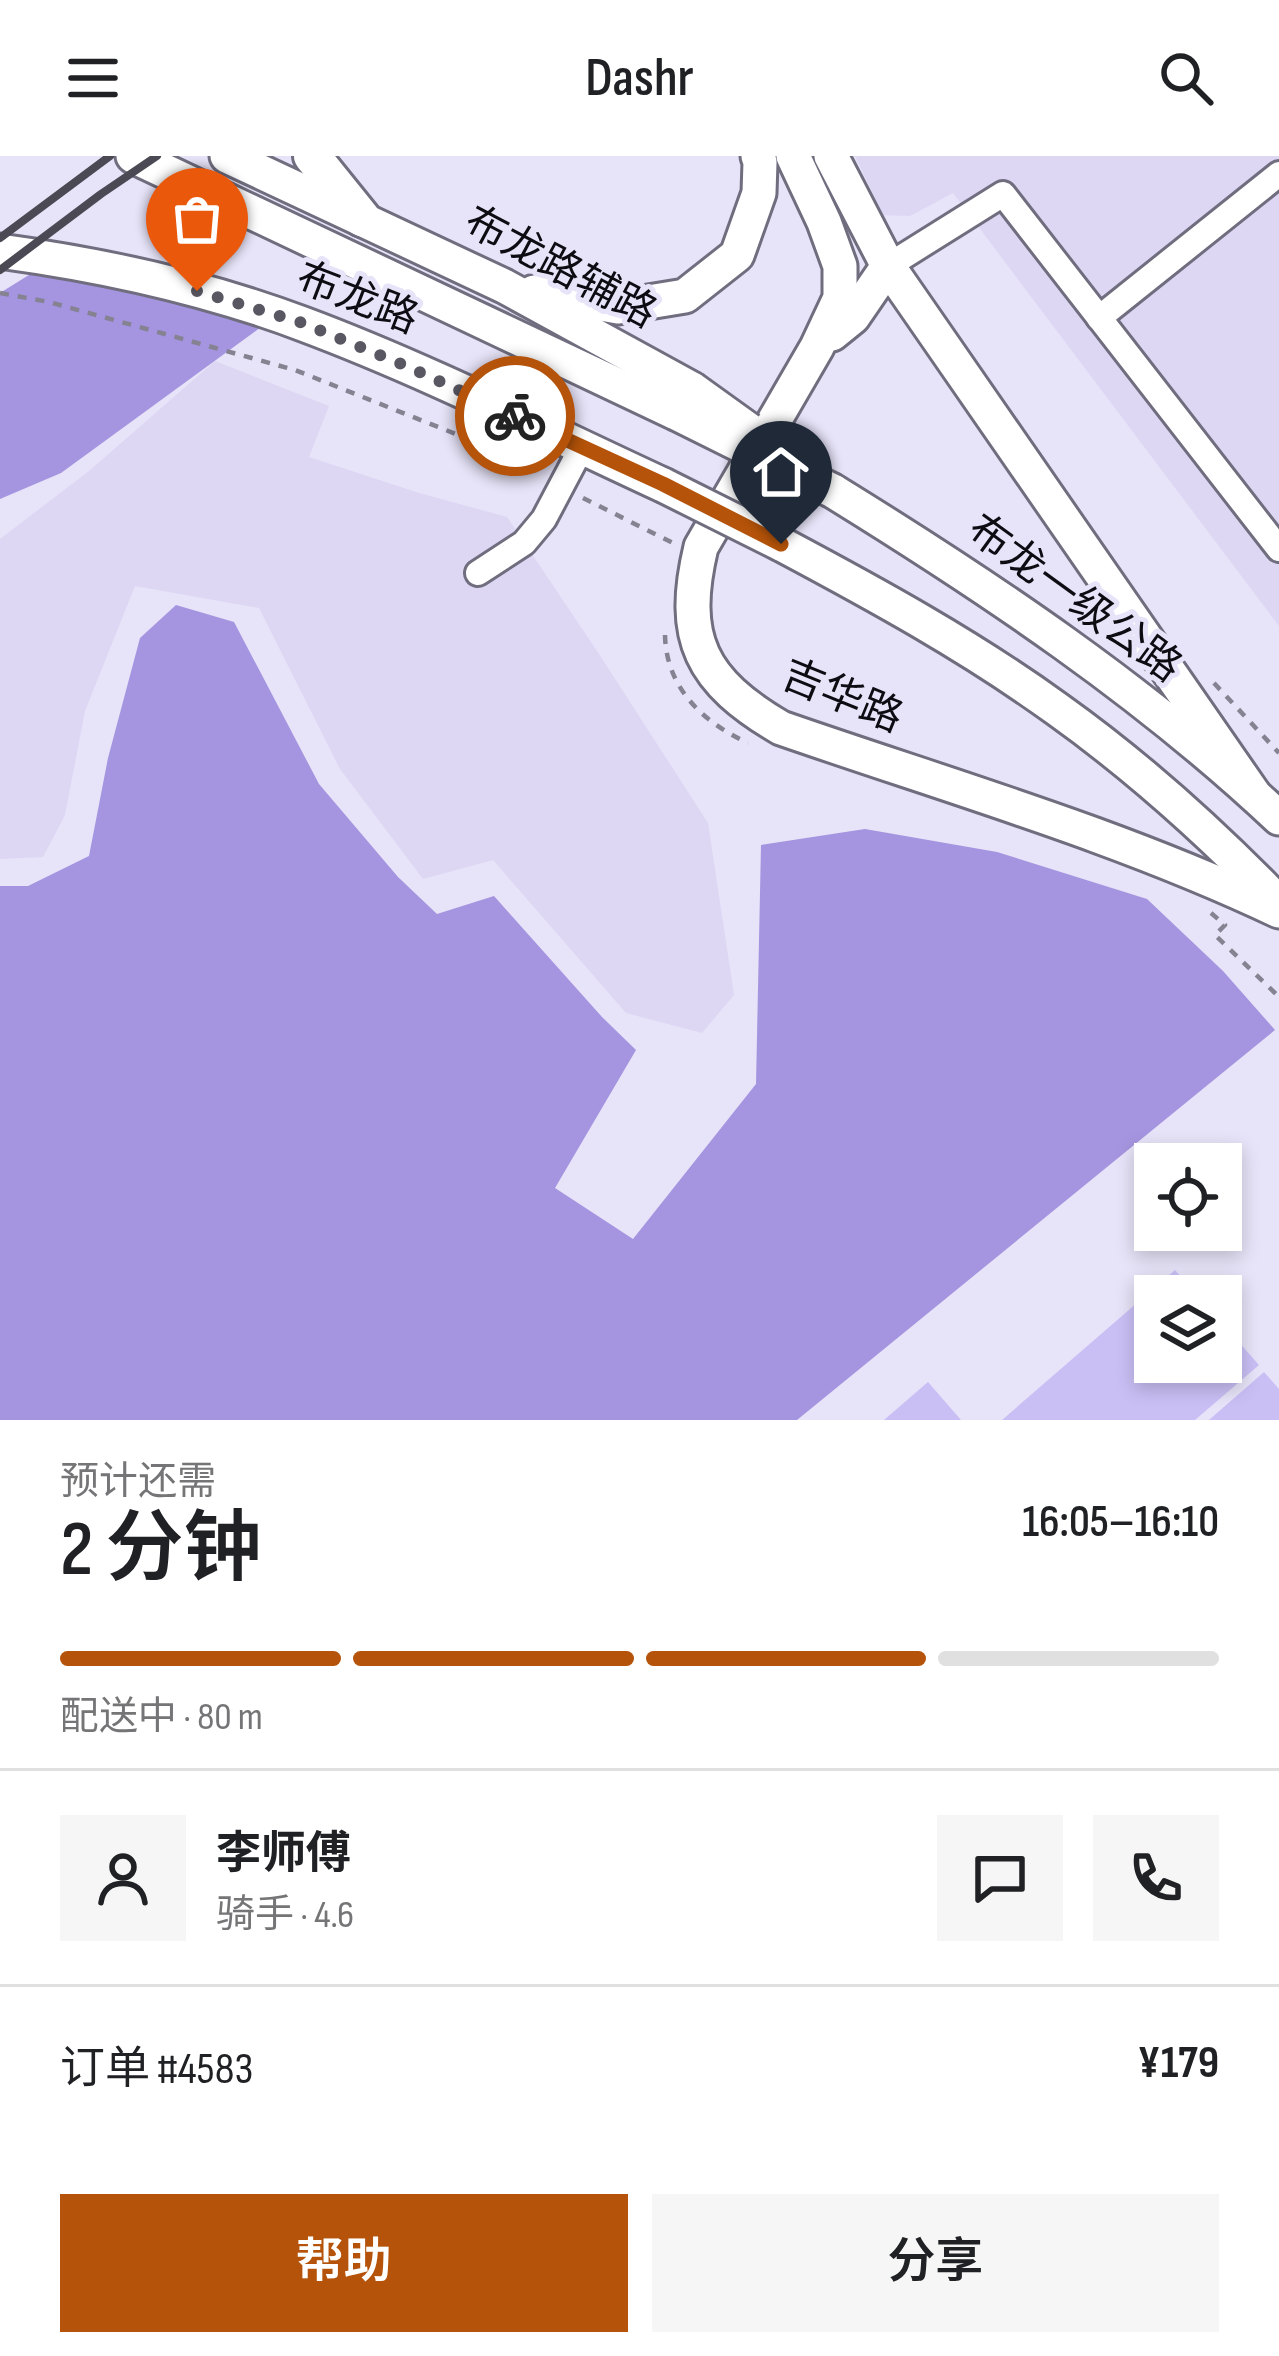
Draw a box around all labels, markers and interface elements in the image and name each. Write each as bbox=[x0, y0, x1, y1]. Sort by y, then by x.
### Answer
icon: menu bbox=[60, 45, 126, 111]
icon: search bbox=[1153, 45, 1219, 111]
text: Dashr bbox=[585, 46, 694, 111]
pin bbox=[146, 168, 248, 291]
icon: bag bbox=[164, 186, 230, 252]
street label: 布龙路辅路 bbox=[455, 196, 665, 340]
street label: 布龙路 bbox=[289, 253, 425, 345]
courier bbox=[455, 356, 575, 476]
icon: bike bbox=[482, 383, 548, 449]
pin bbox=[730, 421, 832, 544]
icon: home bbox=[748, 439, 814, 505]
street label: 布龙一级公路 bbox=[957, 504, 1191, 694]
street label: 吉华路 bbox=[774, 650, 910, 744]
map controls bbox=[1134, 1143, 1242, 1383]
button: locate bbox=[1134, 1143, 1242, 1251]
button: layers bbox=[1134, 1275, 1242, 1383]
text: 预计还需 bbox=[60, 1459, 216, 1506]
text: 16:05–16:10 bbox=[1022, 1495, 1219, 1550]
text: 2 分钟 bbox=[60, 1504, 262, 1597]
text: 配送中 · 80 m bbox=[60, 1694, 263, 1741]
button: person bbox=[60, 1815, 186, 1941]
button: chat bbox=[937, 1815, 1063, 1941]
button: phone bbox=[1093, 1815, 1219, 1941]
text: 李师傅 bbox=[216, 1827, 351, 1882]
text: 骑手 · 4.6 bbox=[216, 1892, 354, 1939]
text: ¥179 bbox=[1138, 2036, 1219, 2091]
text: 订单 #4583 bbox=[60, 2042, 253, 2097]
button: 帮助 bbox=[60, 2194, 628, 2332]
button: 分享 bbox=[652, 2194, 1219, 2332]

